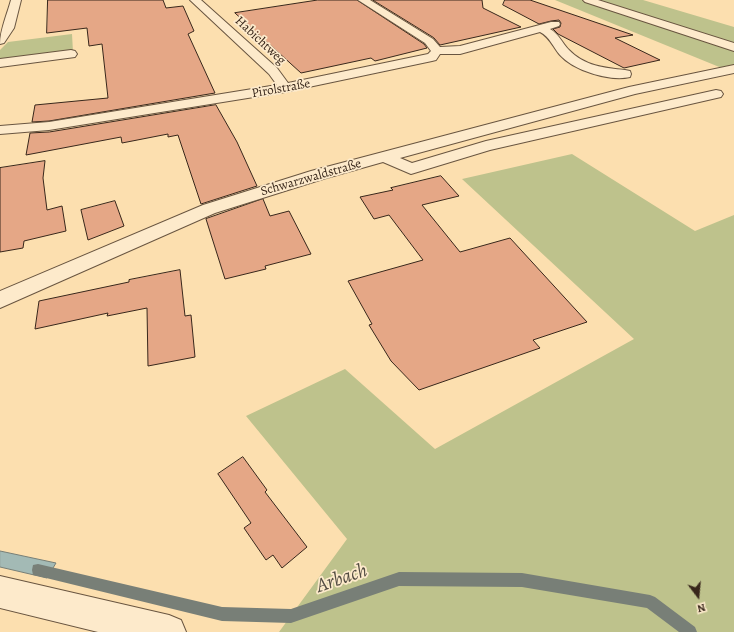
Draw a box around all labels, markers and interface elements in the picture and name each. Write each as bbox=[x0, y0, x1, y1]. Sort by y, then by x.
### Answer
street label: Habichtweg bbox=[231, 14, 289, 68]
street label: Pirolstraße bbox=[251, 76, 311, 102]
street label: Schwarzwaldstraße bbox=[259, 156, 363, 200]
water label: Arbach bbox=[313, 559, 371, 599]
north arrow bbox=[678, 576, 718, 616]
text: N bbox=[696, 600, 707, 616]

